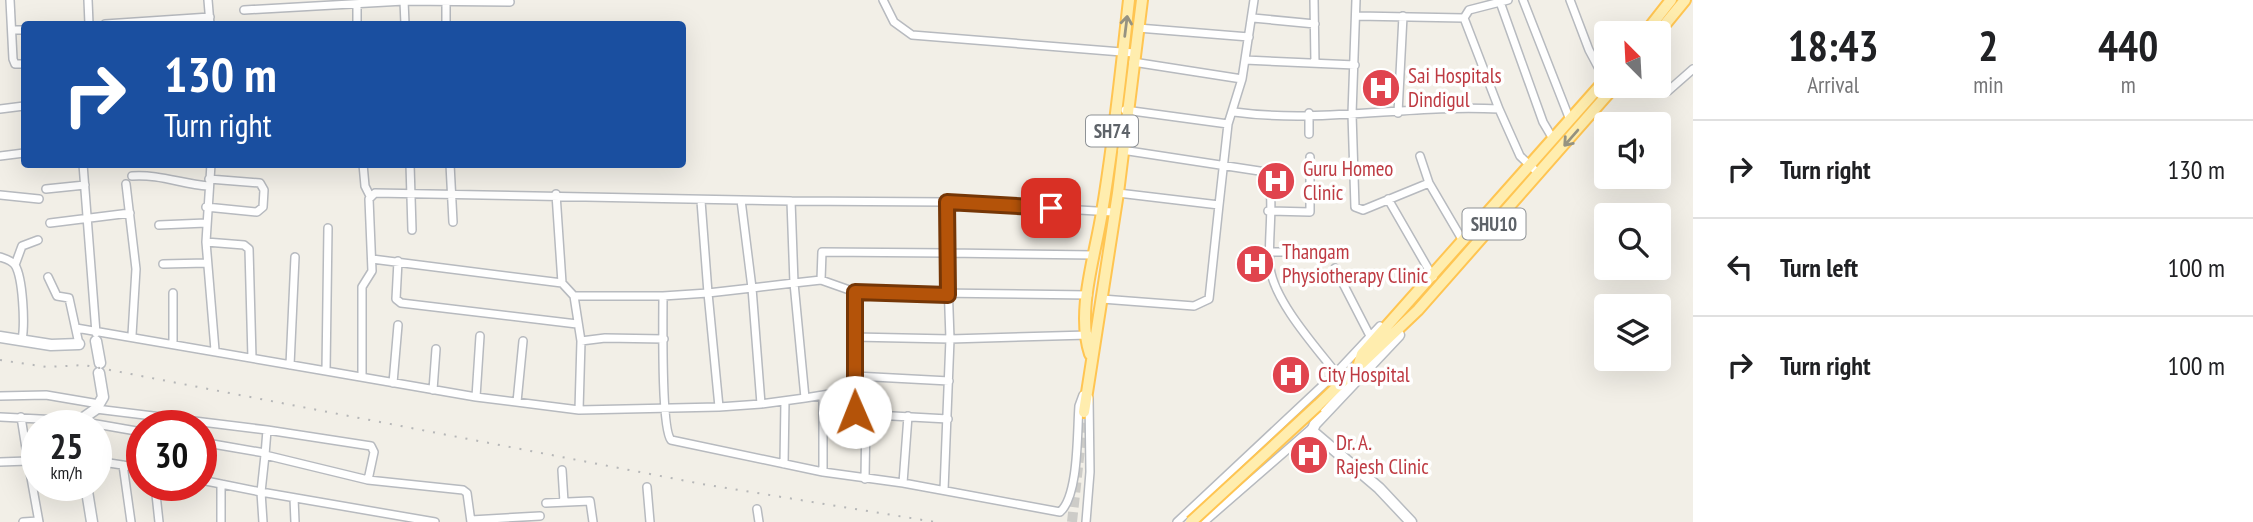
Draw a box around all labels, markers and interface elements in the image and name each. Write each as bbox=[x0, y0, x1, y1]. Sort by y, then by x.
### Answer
one-way arrow bbox=[1120, 15, 1133, 38]
text: 18:43 bbox=[1788, 18, 1879, 73]
text: 2 bbox=[1978, 18, 1998, 73]
text: 440 bbox=[2098, 18, 2158, 73]
north arrow bbox=[1594, 21, 1671, 98]
map controls bbox=[1594, 21, 1671, 371]
text: 130 m bbox=[164, 42, 277, 106]
icon: right bbox=[49, 49, 140, 140]
place label: Sai Hospitals Dindigul bbox=[1408, 62, 1502, 113]
hospital icon: Sai Hospitals Dindigul bbox=[1360, 67, 1402, 109]
text: Arrival bbox=[1807, 70, 1859, 99]
text: min bbox=[1973, 70, 2003, 99]
text: m bbox=[2121, 70, 2136, 99]
text: Turn right bbox=[164, 104, 272, 146]
button: sound bbox=[1594, 112, 1671, 189]
road number: SH74 bbox=[1086, 116, 1138, 146]
one-way arrow bbox=[1563, 128, 1579, 146]
icon: right bbox=[1721, 150, 1759, 188]
text: Turn right bbox=[1780, 153, 1871, 186]
text: 130 m bbox=[2167, 153, 2225, 186]
place label: Guru Homeo Clinic bbox=[1303, 155, 1393, 206]
hospital icon: Guru Homeo Clinic bbox=[1255, 160, 1297, 202]
pin bbox=[1021, 178, 1081, 238]
icon: arrive bbox=[1032, 189, 1070, 227]
button: search bbox=[1594, 203, 1671, 280]
road number: SHU10 bbox=[1462, 208, 1526, 240]
place label: Thangam Physiotherapy Clinic bbox=[1282, 238, 1429, 289]
hospital icon: Thangam Physiotherapy Clinic bbox=[1234, 243, 1276, 285]
icon: left bbox=[1721, 248, 1759, 286]
text: Turn left bbox=[1780, 251, 1858, 284]
text: 100 m bbox=[2167, 251, 2225, 284]
button: layers bbox=[1594, 294, 1671, 371]
icon: right bbox=[1721, 346, 1759, 384]
text: Turn right bbox=[1780, 349, 1871, 382]
text: 100 m bbox=[2167, 349, 2225, 382]
hospital icon: City Hospital bbox=[1270, 354, 1312, 396]
place label: City Hospital bbox=[1318, 361, 1410, 388]
position arrow bbox=[818, 375, 892, 449]
speed limit sign: 30 bbox=[126, 410, 217, 501]
text: 25 bbox=[50, 423, 83, 469]
place label: Dr. A. Rajesh Clinic bbox=[1336, 429, 1429, 480]
hospital icon: Dr. A. Rajesh Clinic bbox=[1288, 434, 1330, 476]
text: km/h bbox=[51, 461, 82, 484]

